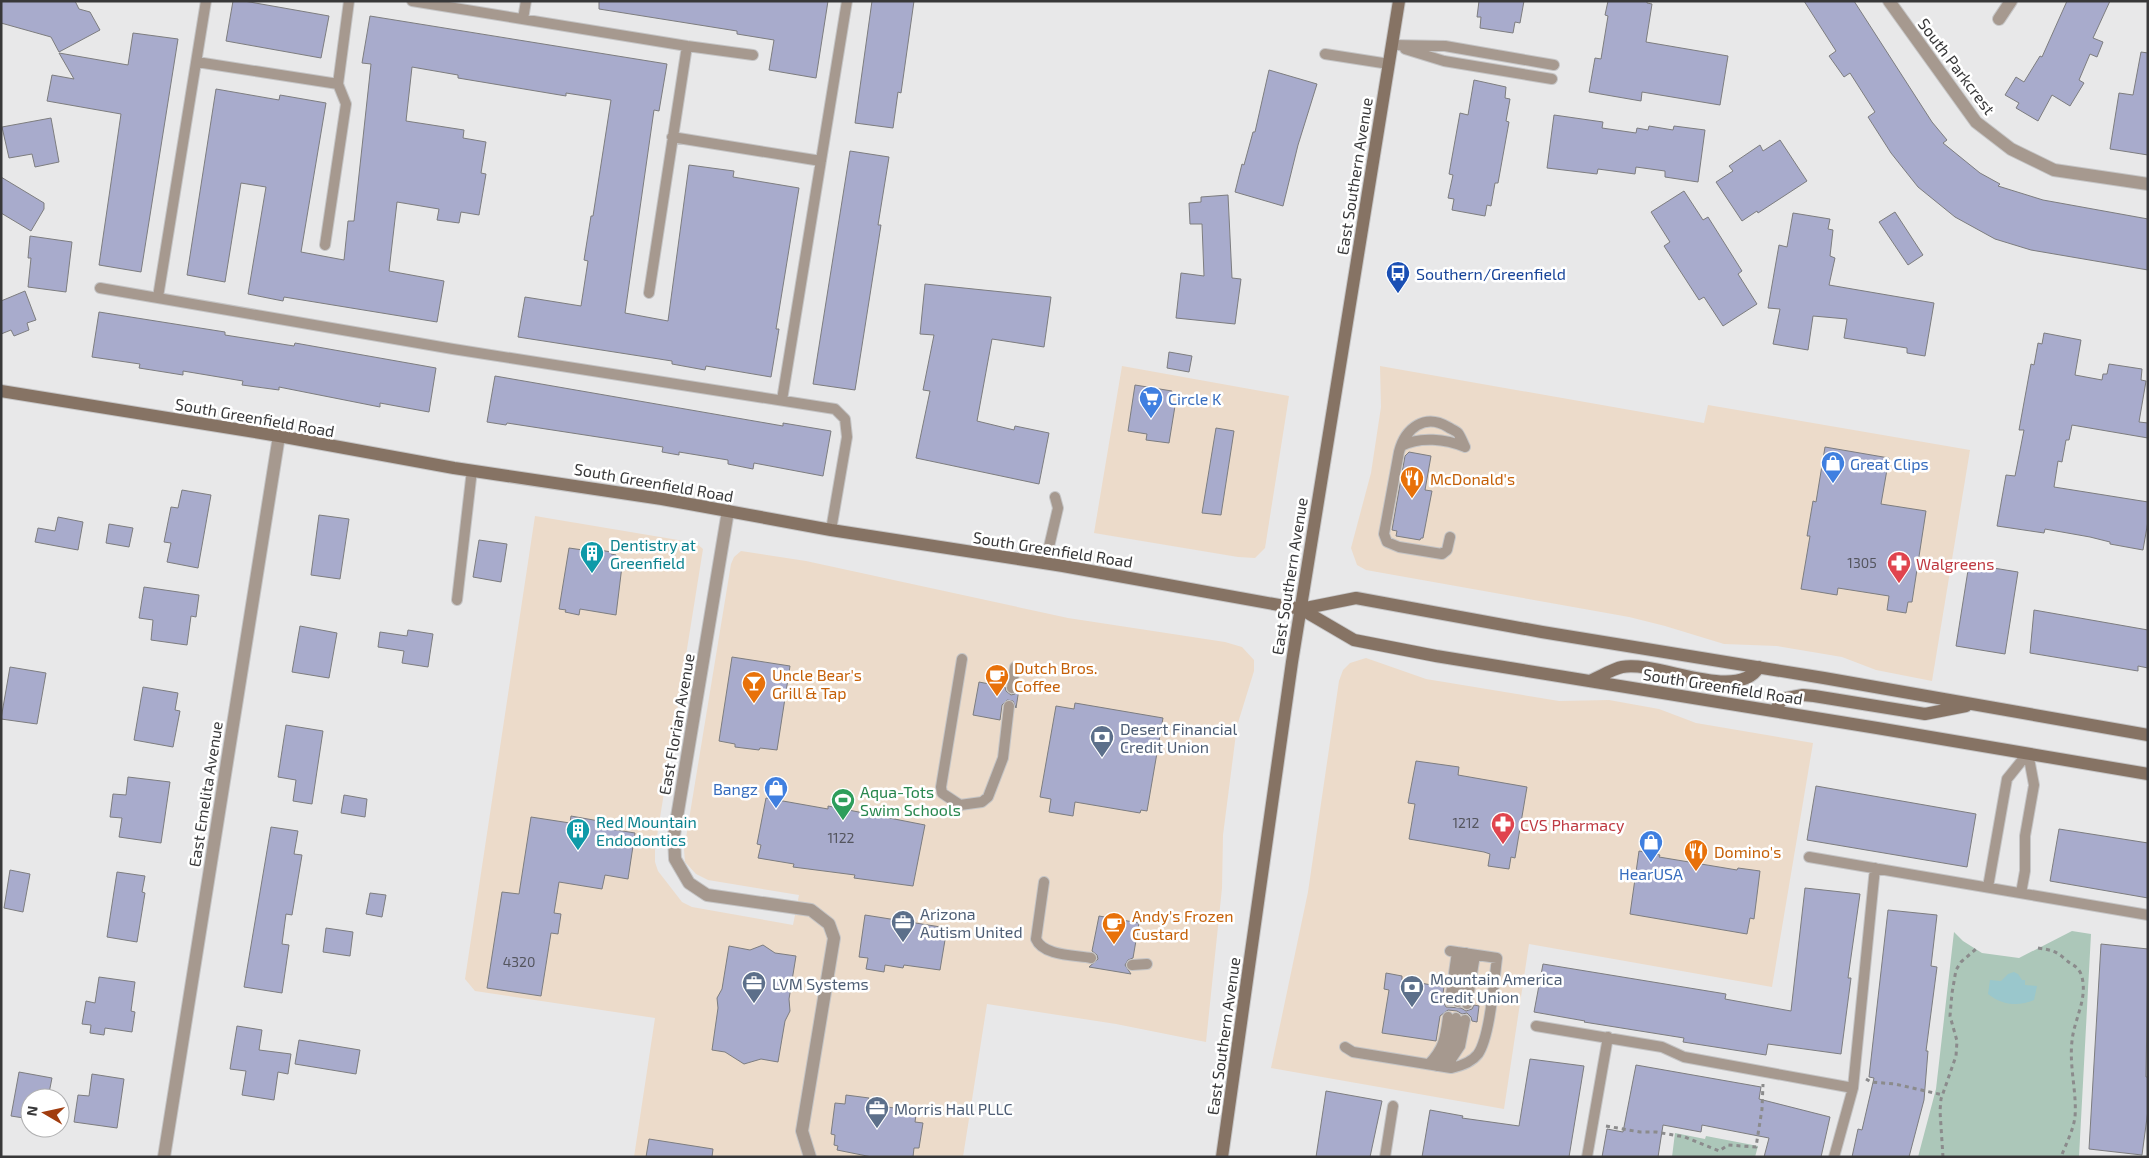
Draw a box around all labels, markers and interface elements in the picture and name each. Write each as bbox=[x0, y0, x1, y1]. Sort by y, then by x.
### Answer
street label: South Parkcrest bbox=[1915, 14, 1999, 118]
street label: East Southern Avenue bbox=[1332, 96, 1376, 256]
bus stop icon: Southern/Greenfield bbox=[1385, 260, 1411, 294]
place label: Southern/Greenfield bbox=[1416, 264, 1566, 283]
supermarket icon: Circle K bbox=[1138, 385, 1164, 419]
place label: Circle K bbox=[1168, 389, 1222, 408]
street label: South Greenfield Road bbox=[174, 394, 336, 440]
shop icon: Great Clips bbox=[1820, 450, 1846, 484]
place label: Great Clips bbox=[1850, 454, 1929, 473]
street label: South Greenfield Road bbox=[573, 459, 735, 505]
restaurant icon: McDonald's bbox=[1399, 465, 1425, 499]
place label: McDonald's bbox=[1430, 469, 1515, 488]
street label: East Southern Avenue bbox=[1267, 496, 1311, 656]
street label: South Greenfield Road bbox=[972, 527, 1134, 571]
place label: Dentistry at Greenfield bbox=[610, 535, 696, 572]
building icon: Dentistry at Greenfield bbox=[579, 540, 605, 574]
pharmacy icon: Walgreens bbox=[1886, 550, 1912, 584]
house number: 1305 bbox=[1847, 554, 1877, 571]
place label: Walgreens bbox=[1916, 554, 1994, 573]
street label: East Florian Avenue bbox=[654, 652, 698, 796]
place label: Dutch Bros. Coffee bbox=[1014, 658, 1098, 695]
cafe icon: Dutch Bros. Coffee bbox=[984, 663, 1010, 697]
street label: South Greenfield Road bbox=[1642, 664, 1804, 708]
place label: Uncle Bear's Grill & Tap bbox=[772, 665, 862, 702]
bar icon: Uncle Bear's Grill & Tap bbox=[741, 670, 767, 704]
place label: Desert Financial Credit Union bbox=[1120, 719, 1238, 756]
street label: East Emelita Avenue bbox=[184, 720, 226, 868]
bank icon: Desert Financial Credit Union bbox=[1089, 724, 1115, 758]
shop icon: Bangz bbox=[763, 775, 789, 809]
place label: Bangz bbox=[713, 779, 758, 798]
place label: Aqua-Tots Swim Schools bbox=[860, 782, 961, 819]
sports icon: Aqua-Tots Swim Schools bbox=[830, 787, 856, 821]
pharmacy icon: CVS Pharmacy bbox=[1490, 811, 1516, 845]
place label: Red Mountain Endodontics bbox=[596, 812, 697, 849]
house number: 1212 bbox=[1453, 814, 1480, 831]
place label: CVS Pharmacy bbox=[1520, 815, 1625, 834]
building icon: Red Mountain Endodontics bbox=[565, 817, 591, 851]
house number: 1122 bbox=[828, 829, 855, 846]
shop icon: HearUSA bbox=[1638, 829, 1664, 863]
restaurant icon: Domino's bbox=[1683, 838, 1709, 872]
place label: Domino's bbox=[1714, 842, 1781, 861]
place label: HearUSA bbox=[1619, 864, 1683, 883]
place label: Arizona Autism United bbox=[920, 904, 1023, 941]
place label: Andy's Frozen Custard bbox=[1132, 906, 1234, 943]
office icon: Arizona Autism United bbox=[890, 909, 916, 943]
cafe icon: Andy's Frozen Custard bbox=[1101, 911, 1127, 945]
house number: 4320 bbox=[503, 953, 535, 970]
street label: East Southern Avenue bbox=[1203, 956, 1243, 1116]
place label: Mountain America Credit Union bbox=[1430, 969, 1562, 1006]
office icon: LVM Systems bbox=[741, 970, 767, 1004]
place label: LVM Systems bbox=[772, 974, 869, 993]
bank icon: Mountain America Credit Union bbox=[1399, 974, 1425, 1008]
north arrow bbox=[20, 1088, 70, 1138]
office icon: Morris Hall PLLC bbox=[864, 1095, 890, 1129]
place label: Morris Hall PLLC bbox=[894, 1099, 1013, 1118]
text: N bbox=[22, 1105, 41, 1117]

